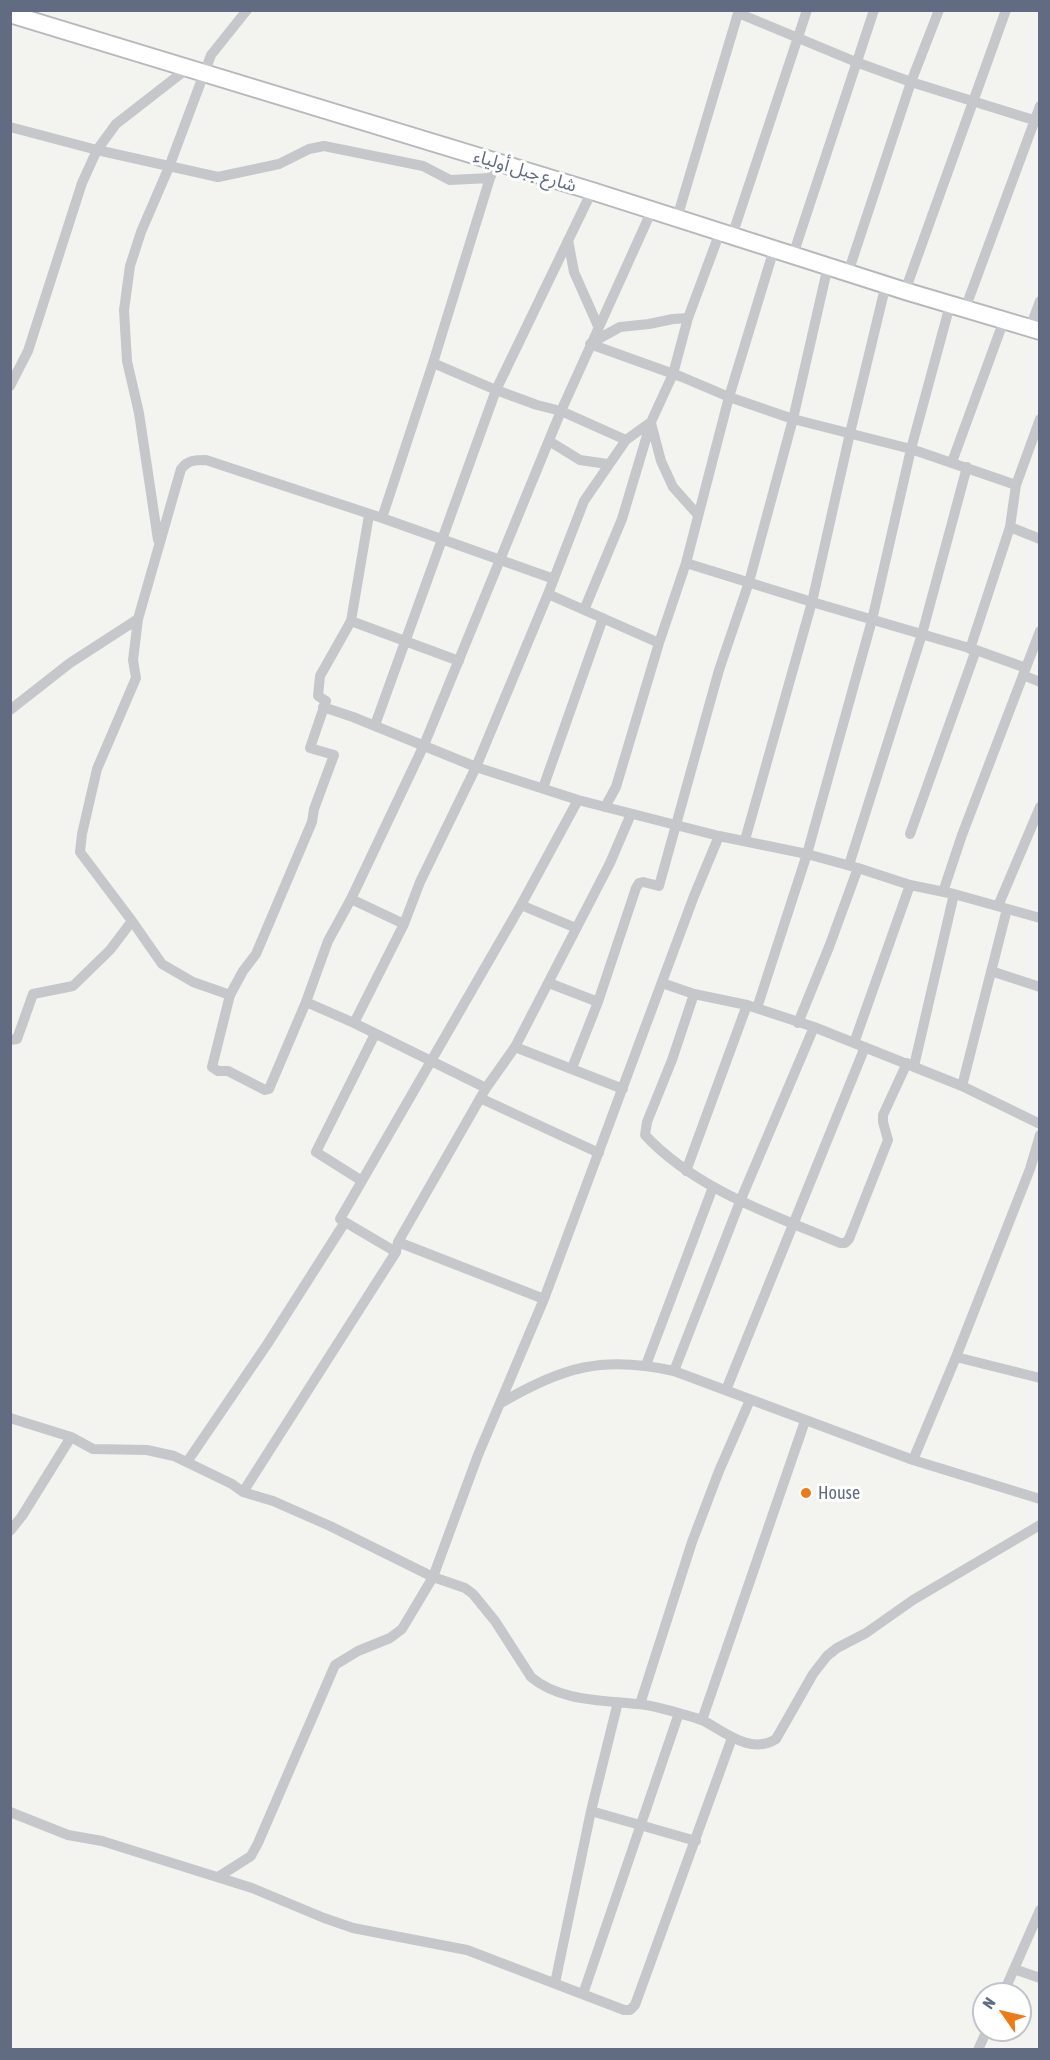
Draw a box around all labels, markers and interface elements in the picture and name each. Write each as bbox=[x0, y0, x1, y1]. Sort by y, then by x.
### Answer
street label: شارع جبل أولياء bbox=[471, 145, 579, 197]
place label: House bbox=[818, 1482, 860, 1504]
marker: House bbox=[799, 1486, 813, 1500]
north arrow bbox=[972, 1982, 1032, 2042]
text: N bbox=[979, 1994, 999, 2012]

